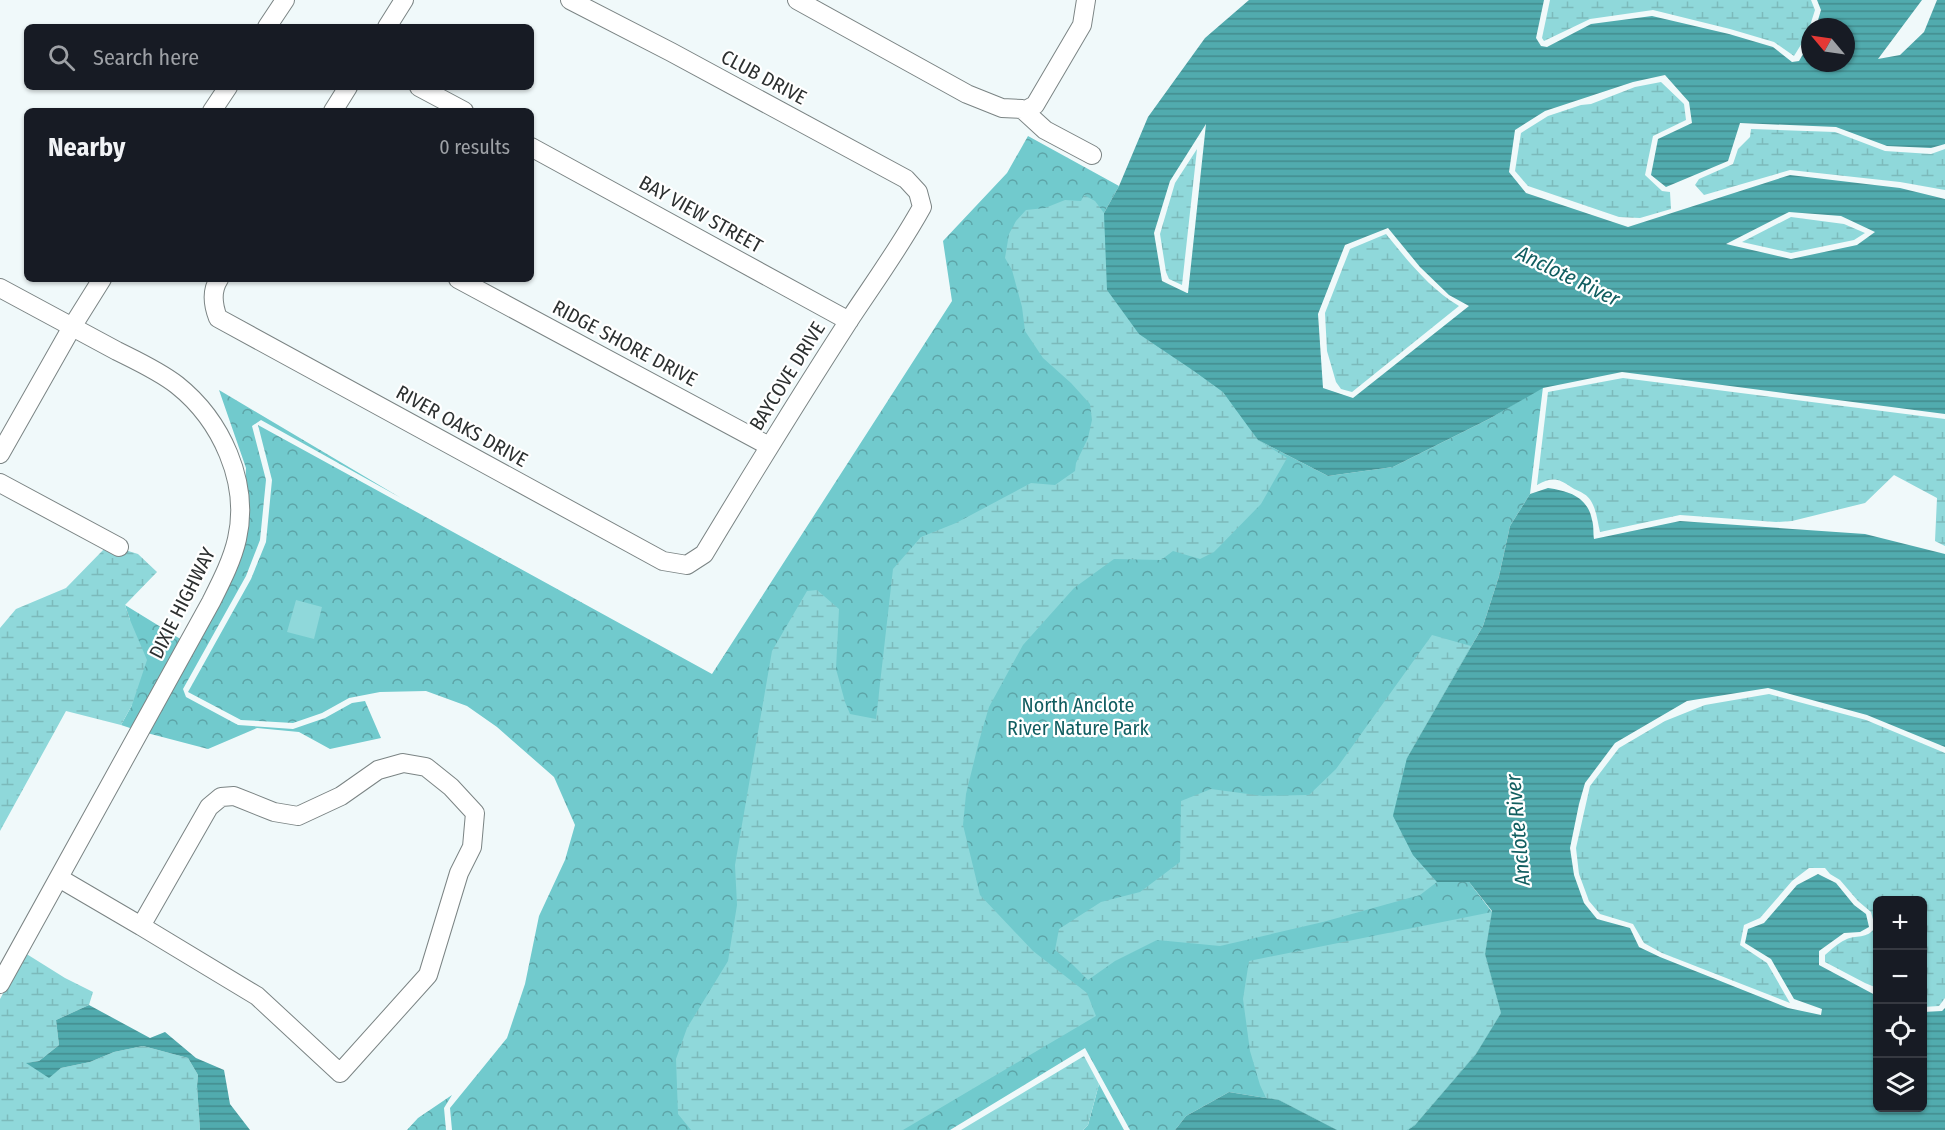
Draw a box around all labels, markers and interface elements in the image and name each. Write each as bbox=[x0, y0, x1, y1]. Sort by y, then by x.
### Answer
north arrow bbox=[1801, 18, 1855, 72]
search box bbox=[24, 24, 534, 90]
icon: search bbox=[45, 41, 78, 74]
text: Search here bbox=[93, 44, 199, 71]
street label: CLUB DRIVE bbox=[717, 45, 811, 109]
text: Nearby bbox=[48, 132, 125, 163]
text: 0 results bbox=[439, 135, 510, 159]
street label: BAY VIEW STREET bbox=[635, 170, 767, 258]
water label: Anclote River bbox=[1511, 239, 1625, 312]
street label: RIDGE SHORE DRIVE bbox=[549, 295, 701, 391]
street label: BAYCOVE DRIVE bbox=[744, 317, 830, 435]
street label: RIVER OAKS DRIVE bbox=[392, 380, 532, 472]
street label: DIXIE HIGHWAY bbox=[144, 543, 220, 663]
park label: North Anclote River Nature Park bbox=[1007, 693, 1150, 740]
water label: Anclote River bbox=[1500, 773, 1536, 888]
map controls bbox=[1873, 896, 1927, 1112]
button: + bbox=[1873, 896, 1927, 950]
button: − bbox=[1873, 950, 1927, 1004]
button: locate bbox=[1873, 1004, 1927, 1058]
button: layers bbox=[1873, 1058, 1927, 1112]

